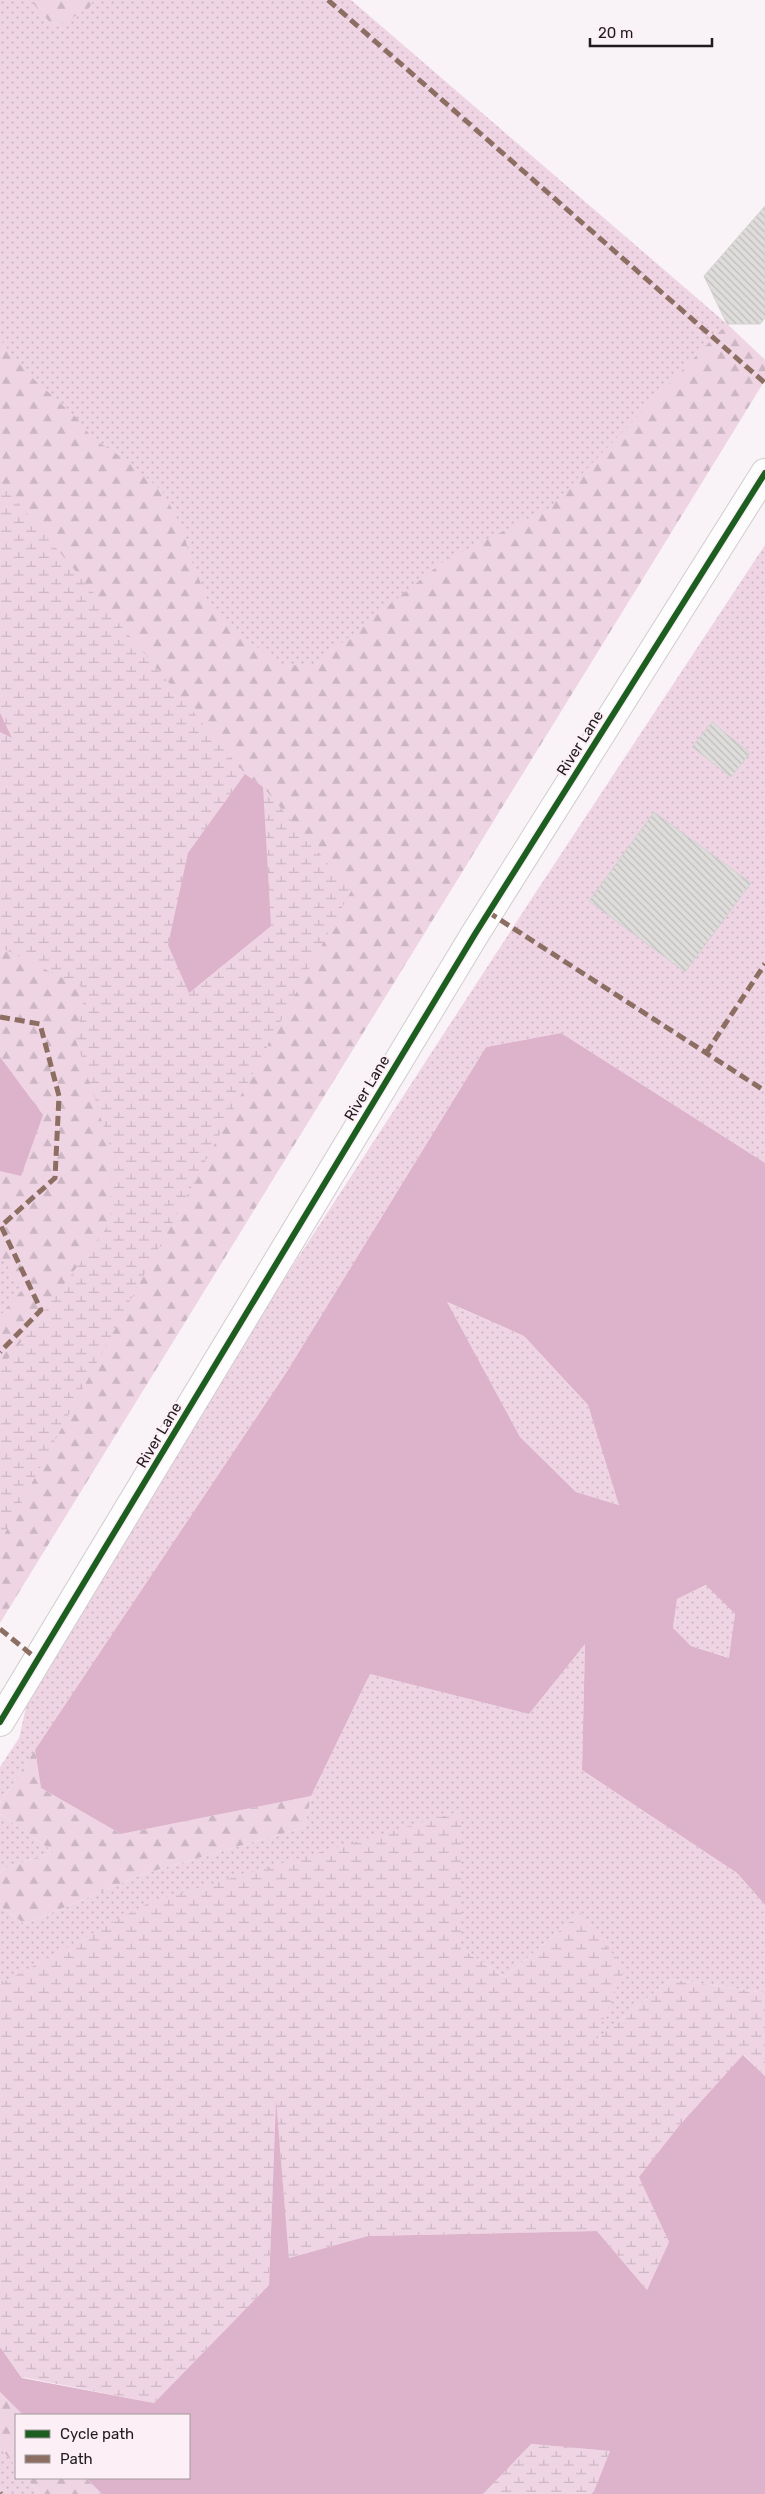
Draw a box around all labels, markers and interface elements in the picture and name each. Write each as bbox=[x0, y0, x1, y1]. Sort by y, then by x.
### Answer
scale bar bbox=[590, 15, 712, 47]
text: 20 m bbox=[598, 24, 633, 42]
street label: River Lane bbox=[553, 707, 607, 779]
street label: River Lane bbox=[340, 1052, 394, 1124]
street label: River Lane bbox=[132, 1399, 186, 1471]
legend bbox=[15, 2414, 190, 2479]
text: Cycle path bbox=[60, 2425, 134, 2443]
text: Path bbox=[60, 2450, 93, 2468]

